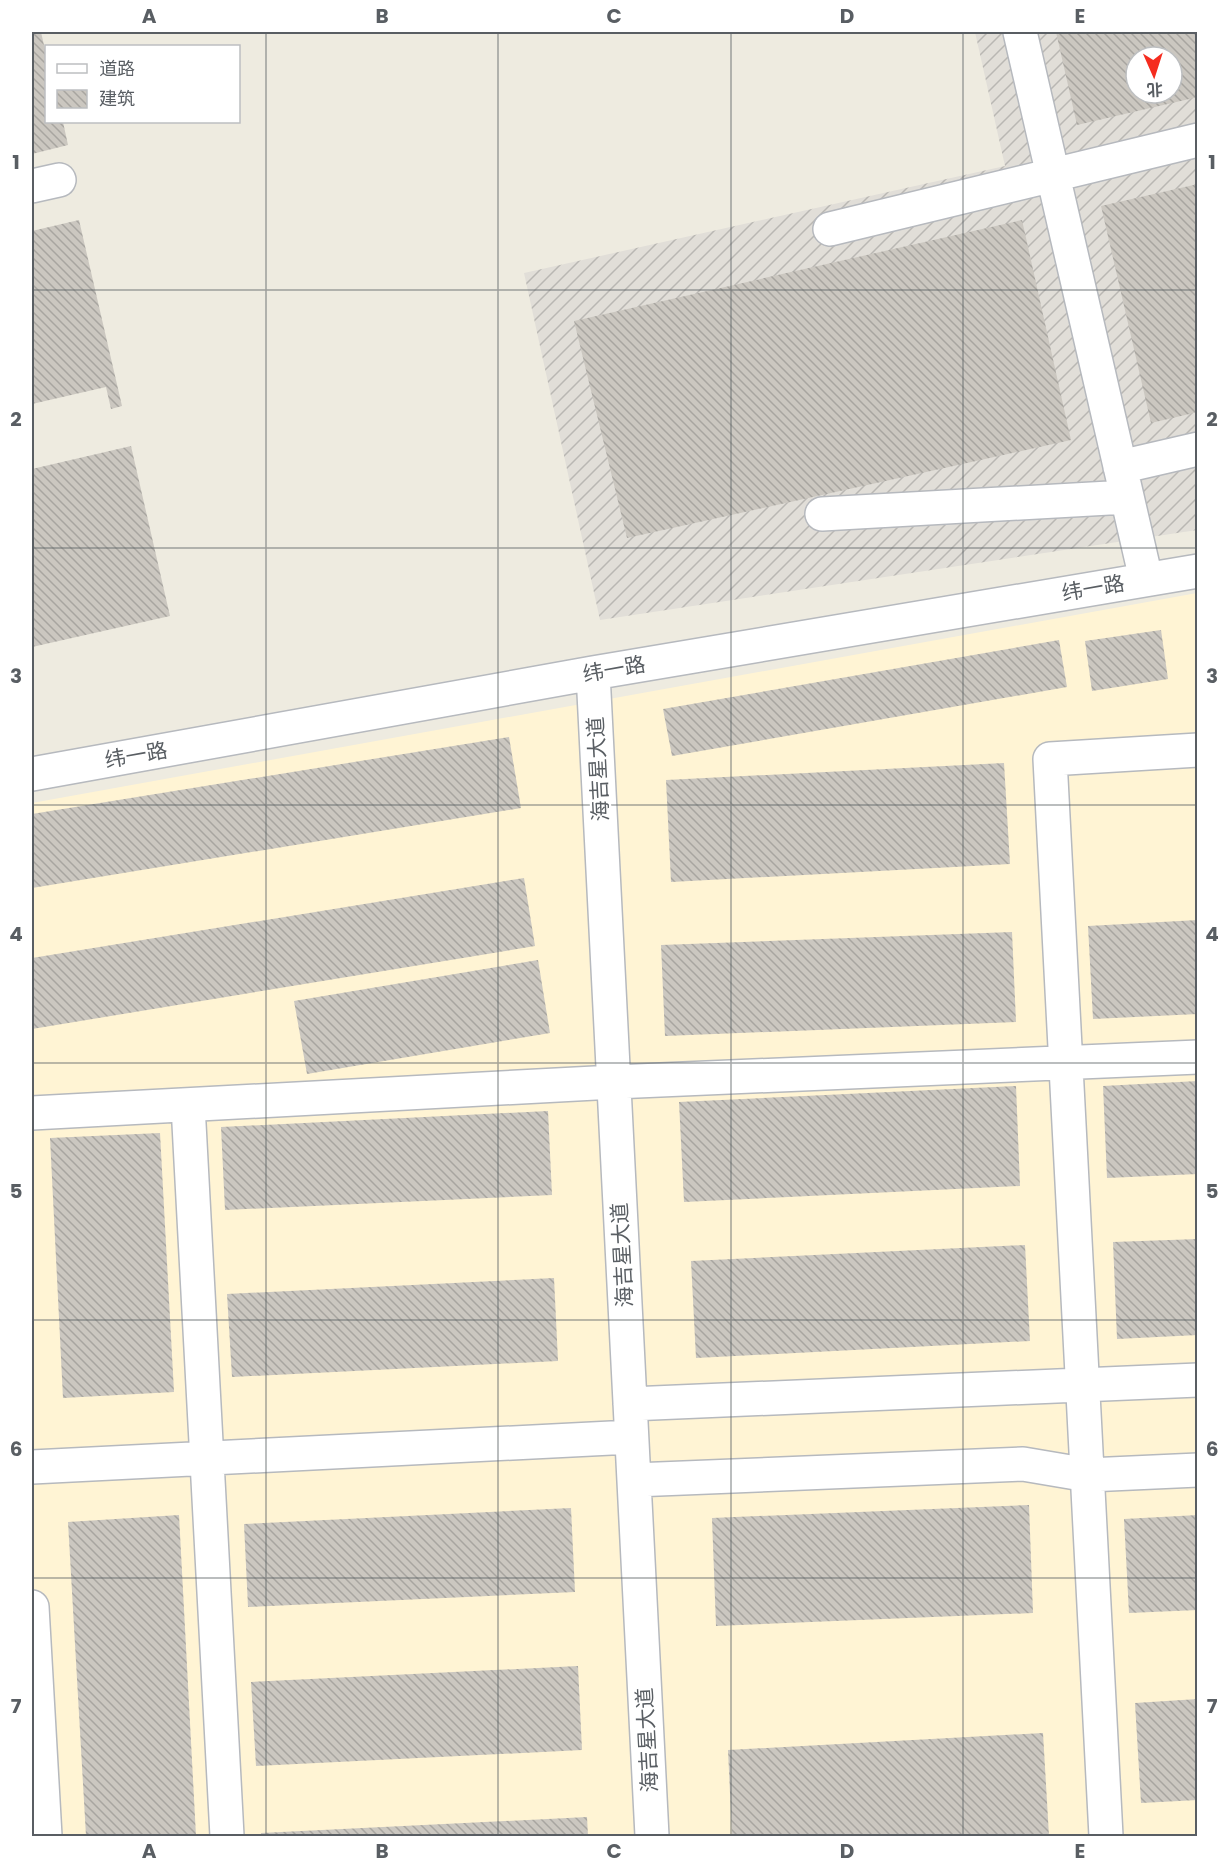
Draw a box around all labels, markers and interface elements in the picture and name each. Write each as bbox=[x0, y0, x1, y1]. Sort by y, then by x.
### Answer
text: A bbox=[142, 2, 157, 30]
text: B bbox=[375, 2, 389, 30]
text: C bbox=[606, 2, 622, 30]
text: D bbox=[840, 2, 854, 30]
text: E bbox=[1075, 2, 1085, 30]
legend bbox=[45, 45, 240, 123]
north arrow bbox=[1124, 45, 1184, 105]
text: 道路 bbox=[99, 56, 135, 81]
text: 北 bbox=[1146, 78, 1163, 101]
text: 建筑 bbox=[99, 86, 135, 111]
text: 1 bbox=[12, 148, 20, 176]
text: 1 bbox=[1208, 148, 1216, 176]
text: 2 bbox=[10, 405, 22, 433]
text: 2 bbox=[1206, 405, 1218, 433]
street label: 纬一路 bbox=[1059, 568, 1127, 608]
street label: 纬一路 bbox=[580, 649, 648, 689]
text: 3 bbox=[10, 662, 22, 690]
text: 3 bbox=[1206, 662, 1218, 690]
street label: 海吉星大道 bbox=[581, 716, 615, 822]
street label: 纬一路 bbox=[102, 735, 170, 775]
text: 4 bbox=[9, 920, 23, 948]
text: 4 bbox=[1205, 920, 1219, 948]
text: 5 bbox=[10, 1177, 23, 1205]
text: 5 bbox=[1206, 1177, 1219, 1205]
street label: 海吉星大道 bbox=[605, 1202, 639, 1308]
text: 6 bbox=[10, 1435, 22, 1463]
text: 6 bbox=[1206, 1435, 1218, 1463]
street label: 海吉星大道 bbox=[630, 1687, 664, 1793]
text: 7 bbox=[11, 1692, 22, 1720]
text: 7 bbox=[1207, 1692, 1218, 1720]
text: A bbox=[142, 1837, 157, 1865]
text: B bbox=[375, 1837, 389, 1865]
text: C bbox=[606, 1837, 622, 1865]
text: D bbox=[840, 1837, 854, 1865]
text: E bbox=[1075, 1837, 1085, 1865]

